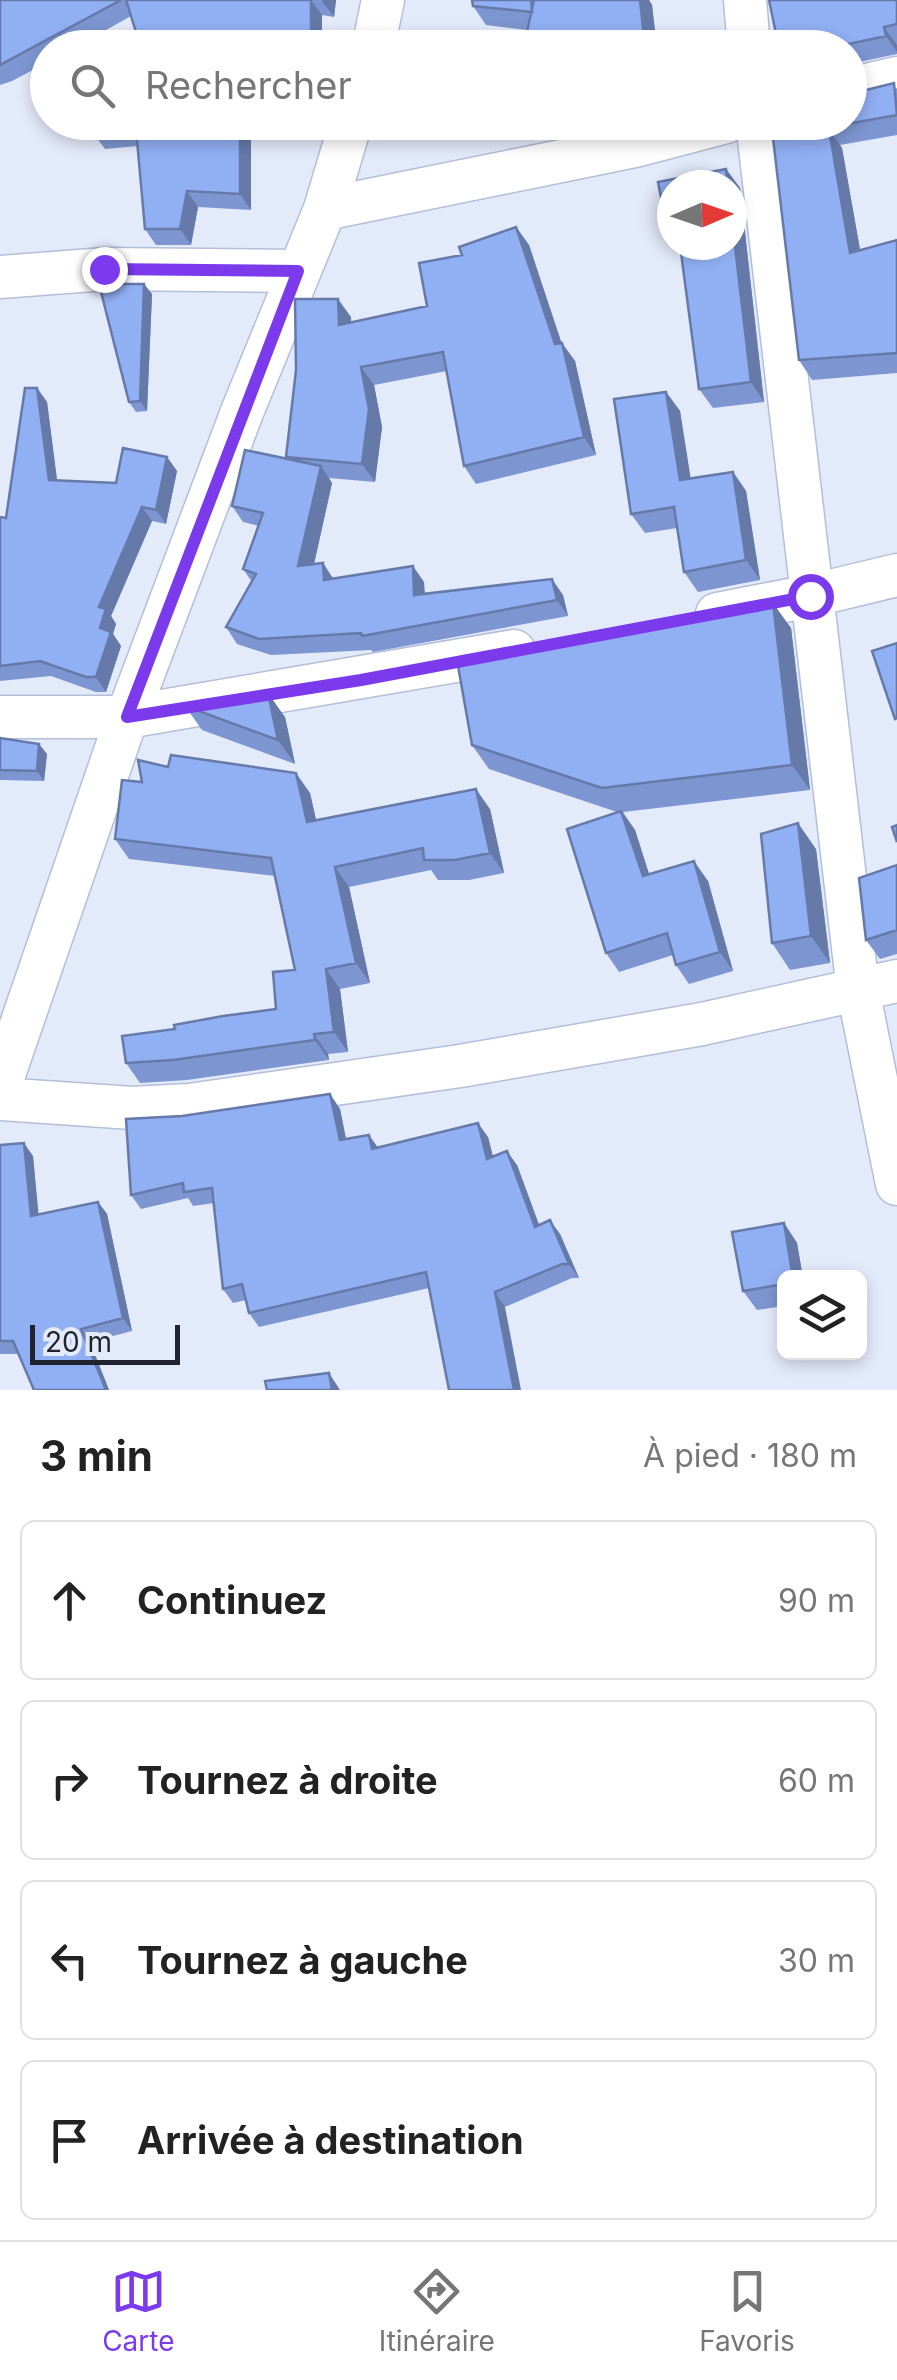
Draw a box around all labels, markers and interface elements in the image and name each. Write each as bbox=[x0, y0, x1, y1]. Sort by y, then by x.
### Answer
search box bbox=[30, 30, 867, 140]
icon: search bbox=[65, 58, 120, 113]
text: Rechercher bbox=[145, 62, 352, 108]
north arrow bbox=[657, 170, 747, 260]
route end bbox=[82, 247, 128, 293]
route start bbox=[788, 574, 834, 620]
map controls bbox=[777, 1270, 867, 1360]
button: layers bbox=[777, 1270, 867, 1360]
scale bar bbox=[30, 1320, 180, 1364]
text: 20 m bbox=[45, 1325, 112, 1359]
text: 3 min bbox=[40, 1430, 153, 1481]
text: À pied · 180 m bbox=[643, 1436, 857, 1475]
icon: ahead bbox=[42, 1573, 97, 1628]
text: Continuez bbox=[137, 1577, 327, 1623]
text: 90 m bbox=[778, 1581, 855, 1620]
icon: right bbox=[42, 1753, 97, 1808]
text: Tournez à droite bbox=[137, 1757, 438, 1803]
text: 60 m bbox=[778, 1761, 855, 1800]
icon: left bbox=[42, 1933, 97, 1988]
text: Tournez à gauche bbox=[137, 1937, 468, 1983]
text: 30 m bbox=[778, 1941, 855, 1980]
icon: arrive bbox=[42, 2113, 97, 2168]
text: Arrivée à destination bbox=[137, 2117, 524, 2163]
tab: Carte bbox=[102, 2264, 175, 2358]
tab: Itinéraire bbox=[379, 2264, 495, 2358]
tab: Favoris bbox=[699, 2264, 795, 2358]

